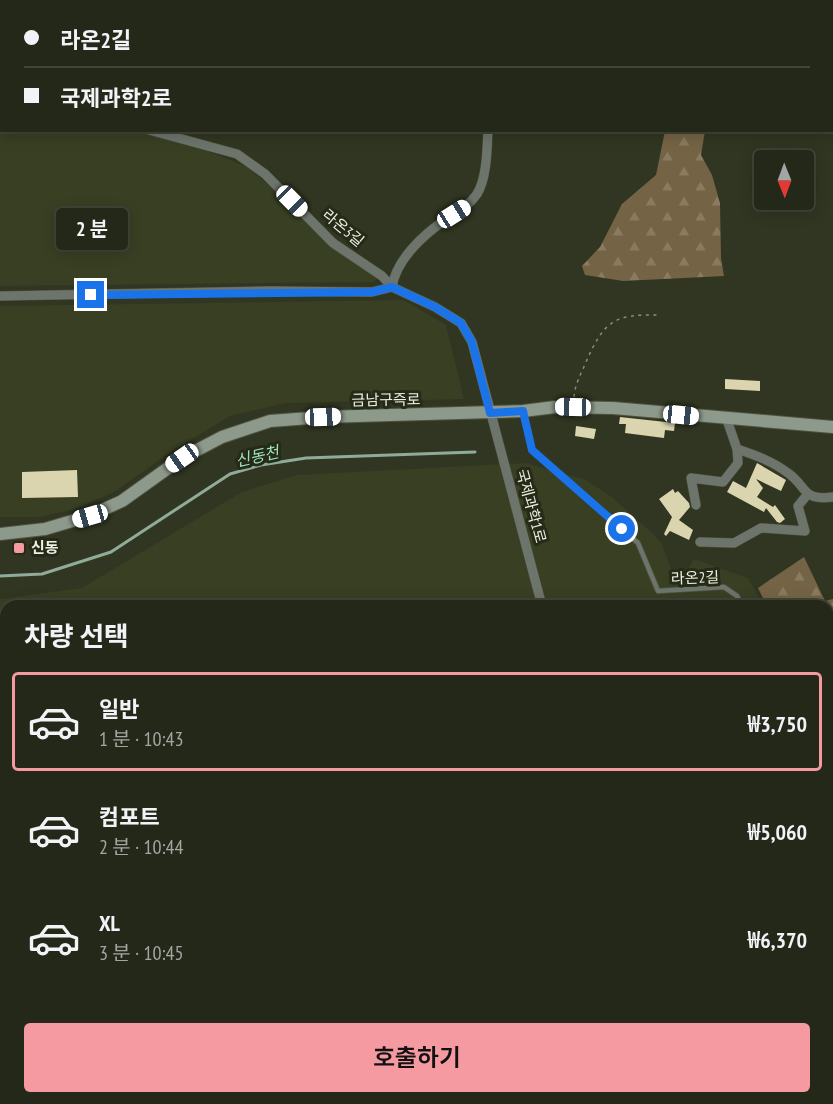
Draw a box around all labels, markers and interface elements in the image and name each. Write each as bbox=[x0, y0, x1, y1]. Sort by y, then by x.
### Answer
text: 라온2길 bbox=[60, 26, 131, 54]
text: 국제과학2로 bbox=[60, 84, 172, 112]
north arrow bbox=[754, 150, 814, 210]
map controls bbox=[754, 150, 814, 210]
car bbox=[273, 182, 311, 220]
car bbox=[434, 197, 474, 231]
street label: 라온3길 bbox=[319, 205, 368, 250]
callout: 2 분 bbox=[55, 208, 127, 250]
text: 2 분 bbox=[76, 216, 108, 242]
route end bbox=[77, 281, 104, 308]
street label: 금남구즉로 bbox=[351, 389, 421, 410]
car bbox=[555, 398, 591, 416]
car bbox=[662, 404, 700, 426]
car bbox=[305, 407, 341, 427]
car bbox=[162, 440, 202, 476]
water label: 신동천 bbox=[233, 441, 283, 471]
street label: 국제과학1로 bbox=[513, 467, 550, 545]
car bbox=[70, 502, 110, 530]
route start bbox=[608, 515, 635, 542]
place label: 신동 bbox=[31, 538, 59, 557]
marker: 신동 bbox=[12, 541, 26, 555]
street label: 라온2길 bbox=[671, 567, 719, 588]
text: 차량 선택 bbox=[24, 619, 129, 653]
icon: car bbox=[27, 695, 81, 749]
text: 일반 bbox=[99, 695, 139, 723]
text: ₩3,750 bbox=[747, 710, 807, 738]
text: 1 분 · 10:43 bbox=[99, 726, 184, 752]
icon: car bbox=[27, 803, 81, 857]
text: 컴포트 bbox=[99, 803, 160, 831]
text: ₩5,060 bbox=[747, 818, 807, 846]
text: 2 분 · 10:44 bbox=[99, 834, 184, 860]
text: XL bbox=[99, 909, 120, 937]
icon: car bbox=[27, 911, 81, 965]
text: ₩6,370 bbox=[747, 926, 807, 954]
text: 3 분 · 10:45 bbox=[99, 940, 184, 966]
button: 호출하기 bbox=[24, 1023, 810, 1092]

